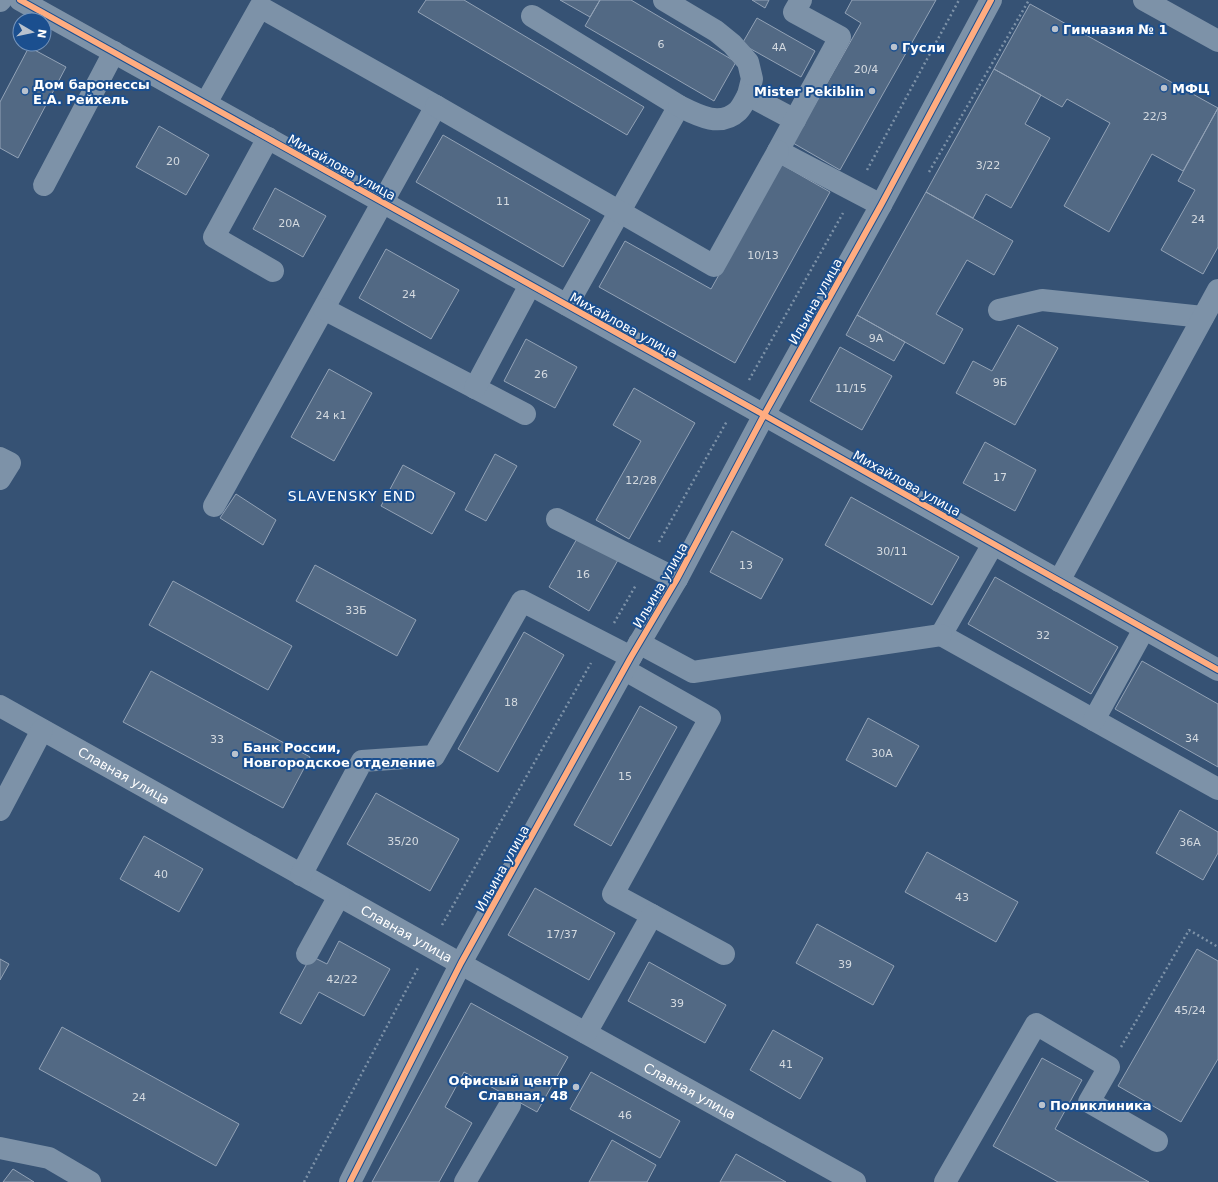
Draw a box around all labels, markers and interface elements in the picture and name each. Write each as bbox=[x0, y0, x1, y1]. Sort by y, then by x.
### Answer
north arrow bbox=[12, 12, 52, 52]
place label: Гимназия № 1 bbox=[1063, 22, 1168, 37]
marker: Гимназия № 1 bbox=[1050, 24, 1060, 34]
text: N bbox=[34, 28, 49, 39]
house number: 6 bbox=[658, 38, 665, 51]
place label: Гусли bbox=[902, 40, 945, 55]
house number: 4А bbox=[772, 41, 787, 54]
marker: Гусли bbox=[889, 42, 899, 52]
house number: 20/4 bbox=[854, 63, 878, 76]
place label: Дом баронессы Е.А. Рейхель bbox=[33, 77, 150, 107]
place label: МФЦ bbox=[1172, 81, 1210, 96]
marker: МФЦ bbox=[1159, 83, 1169, 93]
place label: Mister Pekiblin bbox=[754, 84, 864, 99]
marker: Дом баронессы Е.А. Рейхель bbox=[20, 86, 30, 96]
marker: Mister Pekiblin bbox=[867, 86, 877, 96]
house number: 22/3 bbox=[1143, 110, 1167, 123]
street label: Михайлова улица bbox=[285, 132, 398, 203]
house number: 20 bbox=[166, 155, 180, 168]
house number: 3/22 bbox=[976, 159, 1000, 172]
house number: 11 bbox=[496, 195, 510, 208]
house number: 24 bbox=[1191, 213, 1205, 226]
house number: 20А bbox=[278, 217, 300, 230]
house number: 10/13 bbox=[747, 249, 779, 262]
street label: Ильина улица bbox=[786, 256, 845, 347]
house number: 24 bbox=[402, 288, 416, 301]
street label: Михайлова улица bbox=[567, 290, 680, 361]
house number: 9А bbox=[869, 332, 884, 345]
house number: 26 bbox=[534, 368, 548, 381]
house number: 9Б bbox=[993, 376, 1007, 389]
house number: 11/15 bbox=[835, 382, 867, 395]
house number: 24 к1 bbox=[315, 409, 347, 422]
street label: Михайлова улица bbox=[850, 448, 963, 519]
house number: 17 bbox=[993, 471, 1007, 484]
house number: 12/28 bbox=[625, 474, 657, 487]
district label: SLAVENSKY END bbox=[288, 488, 416, 504]
street label: Ильина улица bbox=[630, 540, 691, 631]
house number: 30/11 bbox=[876, 545, 908, 558]
house number: 13 bbox=[739, 559, 753, 572]
house number: 16 bbox=[576, 568, 590, 581]
house number: 33Б bbox=[345, 604, 367, 617]
house number: 32 bbox=[1036, 629, 1050, 642]
house number: 18 bbox=[504, 696, 518, 709]
house number: 34 bbox=[1185, 732, 1199, 745]
house number: 33 bbox=[210, 733, 224, 746]
place label: Банк России, Новгородское отделение bbox=[243, 740, 436, 770]
street label: Славная улица bbox=[75, 744, 172, 807]
house number: 30А bbox=[871, 747, 893, 760]
marker: Банк России, Новгородское отделение bbox=[230, 749, 240, 759]
house number: 15 bbox=[618, 770, 632, 783]
street label: Ильина улица bbox=[473, 823, 532, 914]
house number: 35/20 bbox=[387, 835, 419, 848]
house number: 36А bbox=[1179, 836, 1201, 849]
house number: 40 bbox=[154, 868, 168, 881]
house number: 43 bbox=[955, 891, 969, 904]
street label: Славная улица bbox=[358, 902, 455, 966]
house number: 17/37 bbox=[546, 928, 578, 941]
house number: 39 bbox=[838, 958, 852, 971]
house number: 42/22 bbox=[326, 973, 358, 986]
house number: 39 bbox=[670, 997, 684, 1010]
house number: 45/24 bbox=[1174, 1004, 1206, 1017]
house number: 41 bbox=[779, 1058, 793, 1071]
street label: Славная улица bbox=[641, 1060, 738, 1123]
place label: Офисный центр Славная, 48 bbox=[449, 1073, 568, 1103]
marker: Офисный центр Славная, 48 bbox=[571, 1082, 581, 1092]
house number: 24 bbox=[132, 1091, 146, 1104]
place label: Поликлиника bbox=[1050, 1098, 1152, 1113]
marker: Поликлиника bbox=[1037, 1100, 1047, 1110]
house number: 46 bbox=[618, 1109, 632, 1122]

